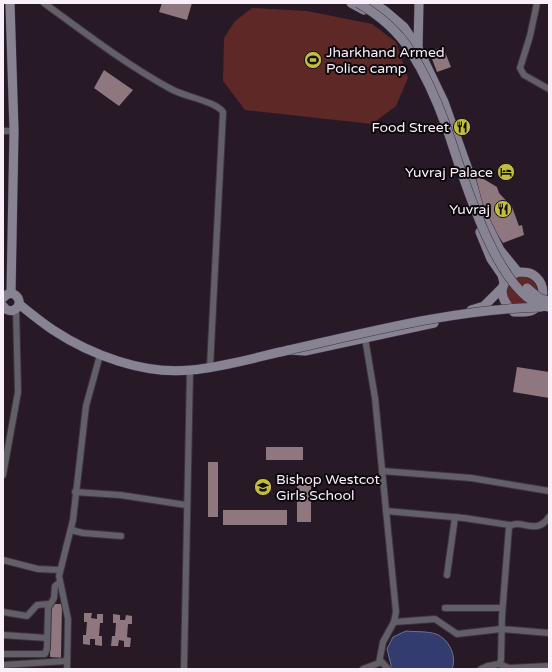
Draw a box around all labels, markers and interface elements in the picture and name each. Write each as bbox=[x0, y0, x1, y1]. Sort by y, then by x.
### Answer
place label: Jharkhand Armed Police camp bbox=[326, 44, 445, 77]
sports icon: Jharkhand Armed Police camp bbox=[303, 50, 323, 70]
restaurant icon: Food Street bbox=[452, 117, 472, 137]
place label: Food Street bbox=[372, 119, 450, 136]
hotel icon: Yuvraj Palace bbox=[496, 162, 516, 182]
place label: Yuvraj Palace bbox=[405, 164, 493, 181]
restaurant icon: Yuvraj bbox=[493, 199, 513, 219]
place label: Yuvraj bbox=[449, 201, 490, 218]
place label: Bishop Westcot Girls School bbox=[276, 471, 381, 504]
school or university icon: Bishop Westcot Girls School bbox=[253, 477, 273, 497]

